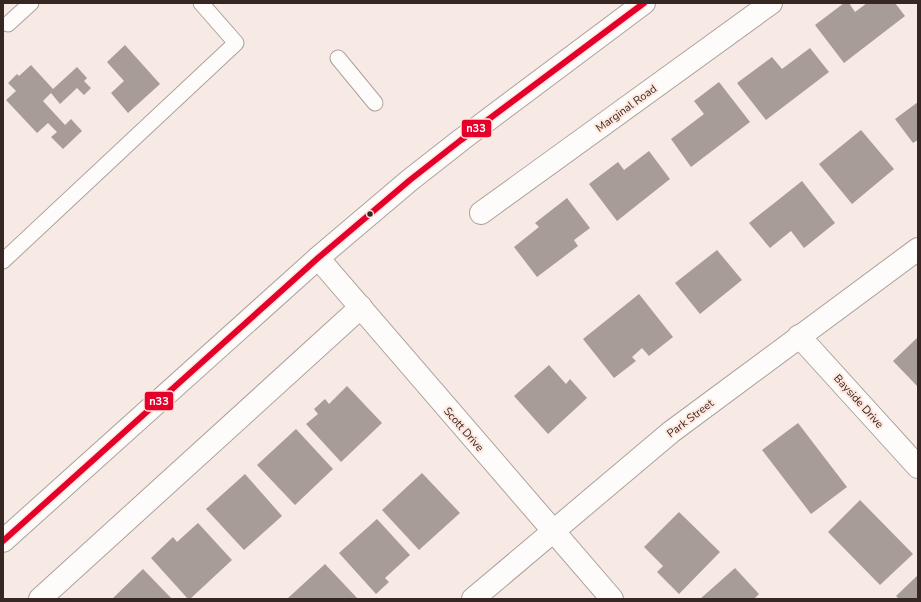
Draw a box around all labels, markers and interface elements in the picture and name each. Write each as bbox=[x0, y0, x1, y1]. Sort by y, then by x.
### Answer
street label: Marginal Road bbox=[593, 81, 660, 136]
line badge: n33 bbox=[461, 119, 492, 138]
text: n33 bbox=[466, 121, 486, 136]
unlabelled marker bbox=[365, 209, 375, 219]
street label: Bayside Drive bbox=[830, 371, 887, 432]
line badge: n33 bbox=[144, 391, 174, 411]
text: n33 bbox=[149, 394, 169, 409]
street label: Park Street bbox=[664, 396, 717, 441]
street label: Scott Drive bbox=[440, 404, 487, 455]

